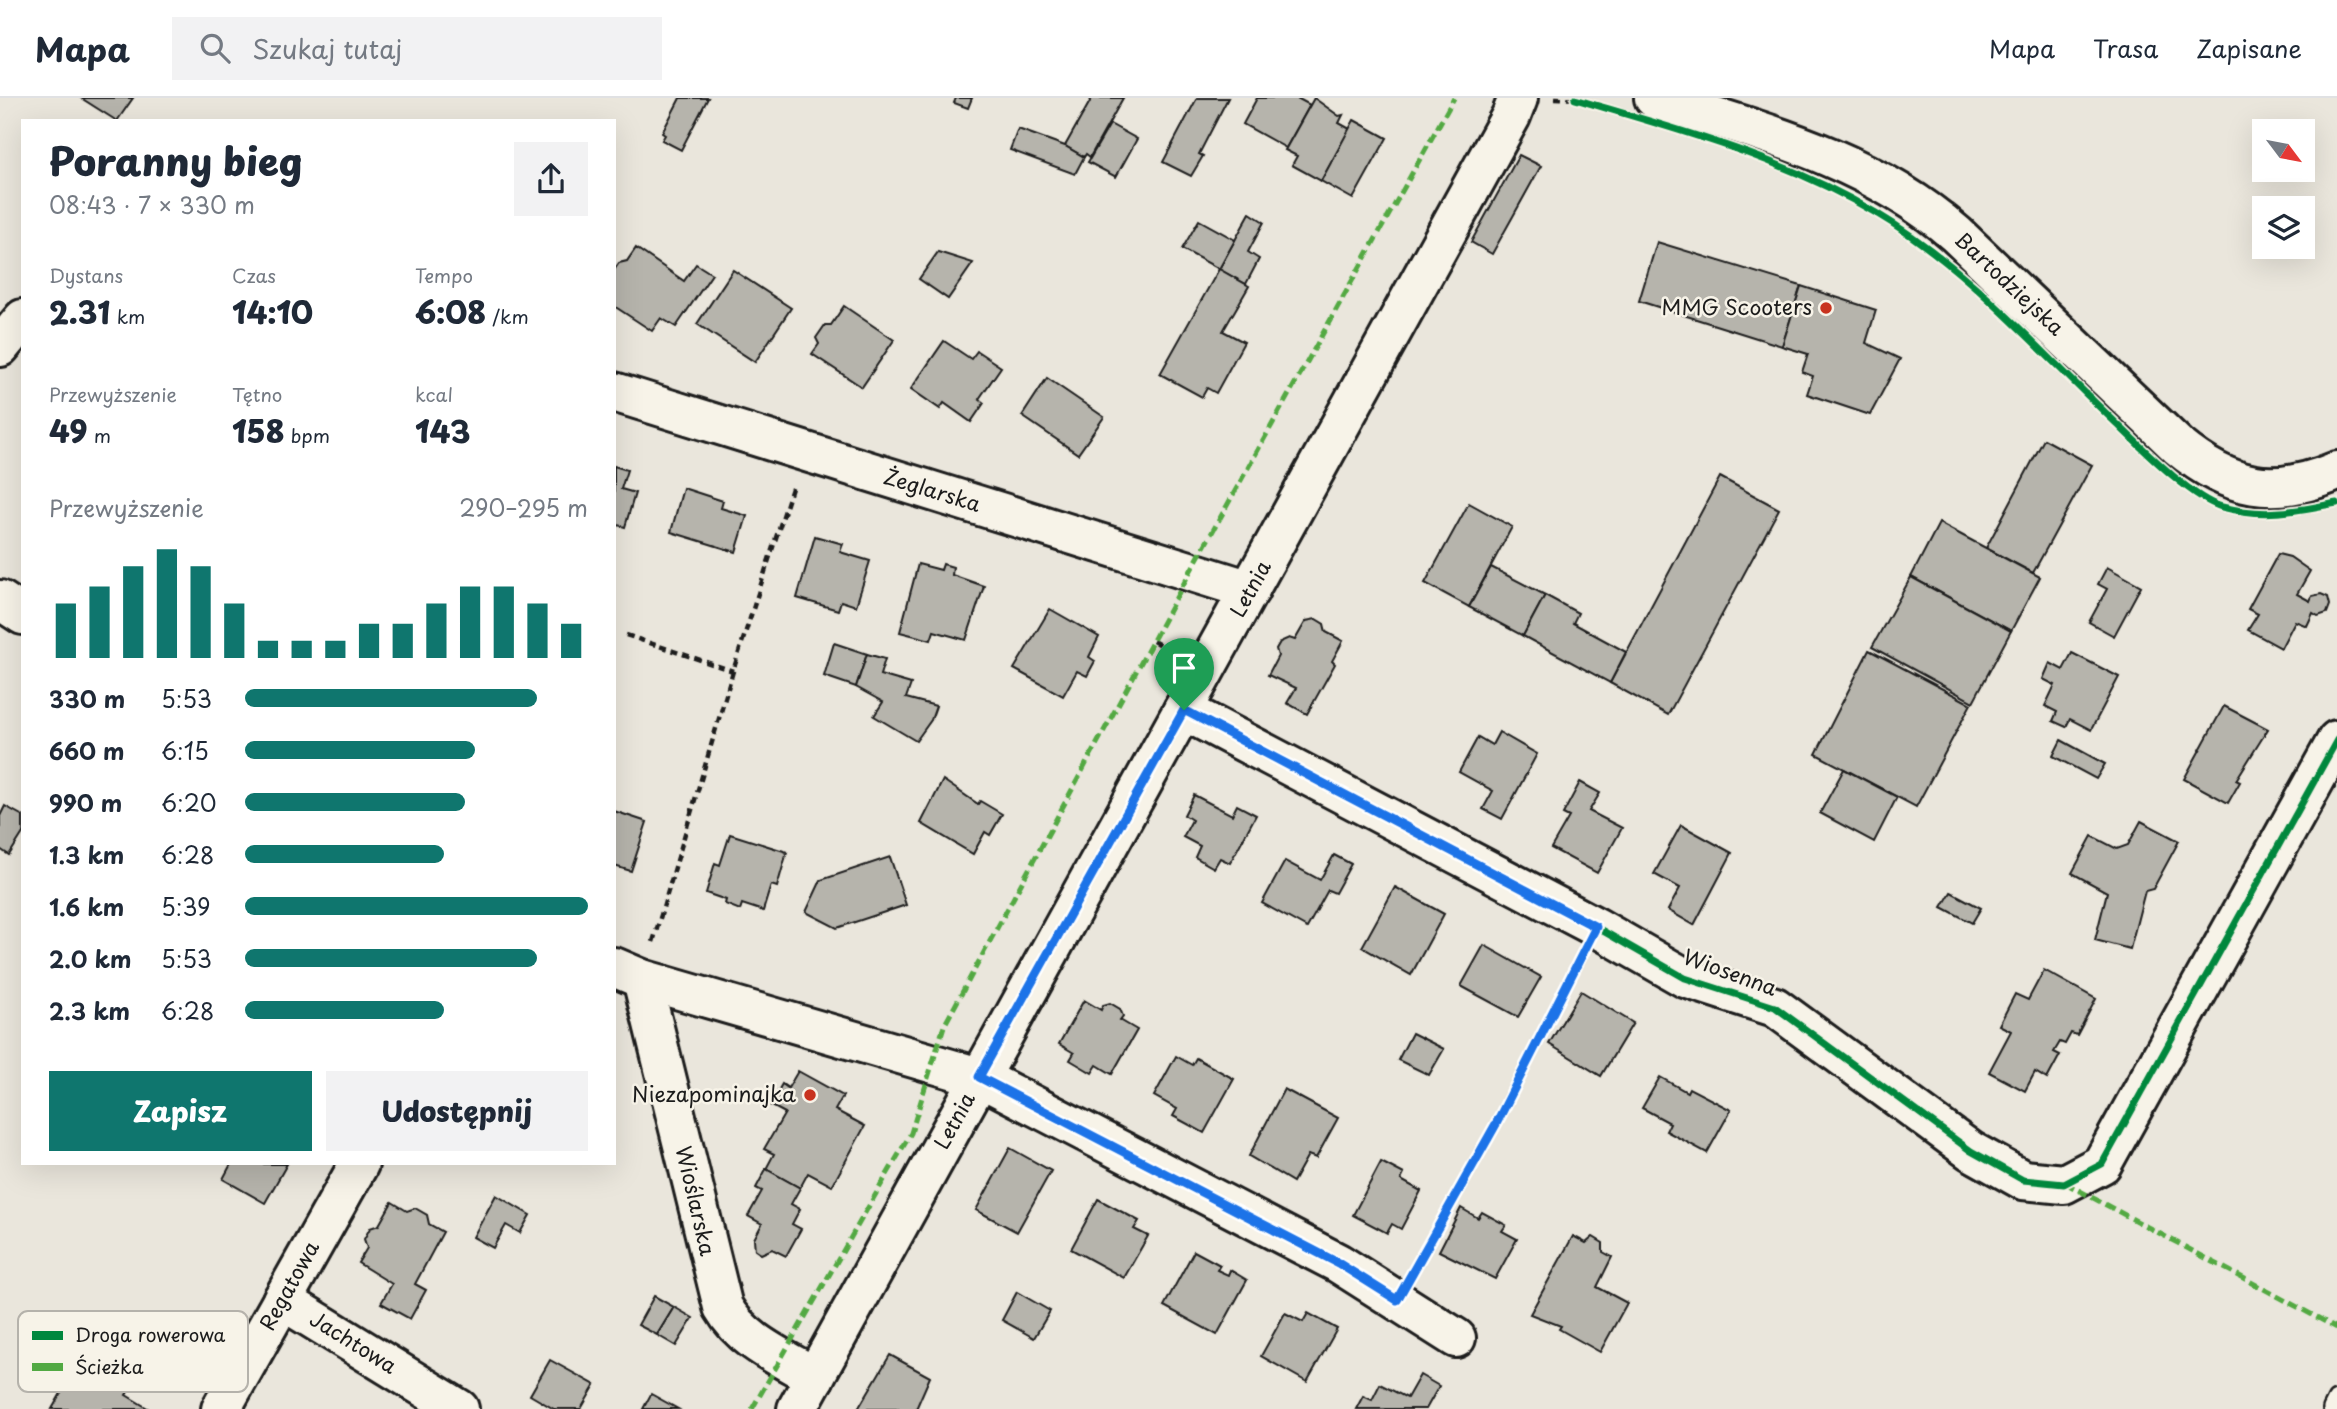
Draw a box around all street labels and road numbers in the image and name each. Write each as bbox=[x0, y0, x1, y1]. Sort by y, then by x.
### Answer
street label: Bartodziejska bbox=[1948, 223, 2072, 342]
street label: Żeglarska bbox=[880, 459, 985, 519]
street label: Letnia bbox=[1221, 554, 1278, 622]
street label: Wiosenna bbox=[1679, 939, 1782, 1003]
street label: Letnia bbox=[925, 1086, 982, 1154]
street label: Wioślarska bbox=[669, 1143, 725, 1259]
street label: Regatowa bbox=[250, 1234, 326, 1336]
street label: Jachtowa bbox=[304, 1302, 404, 1381]

